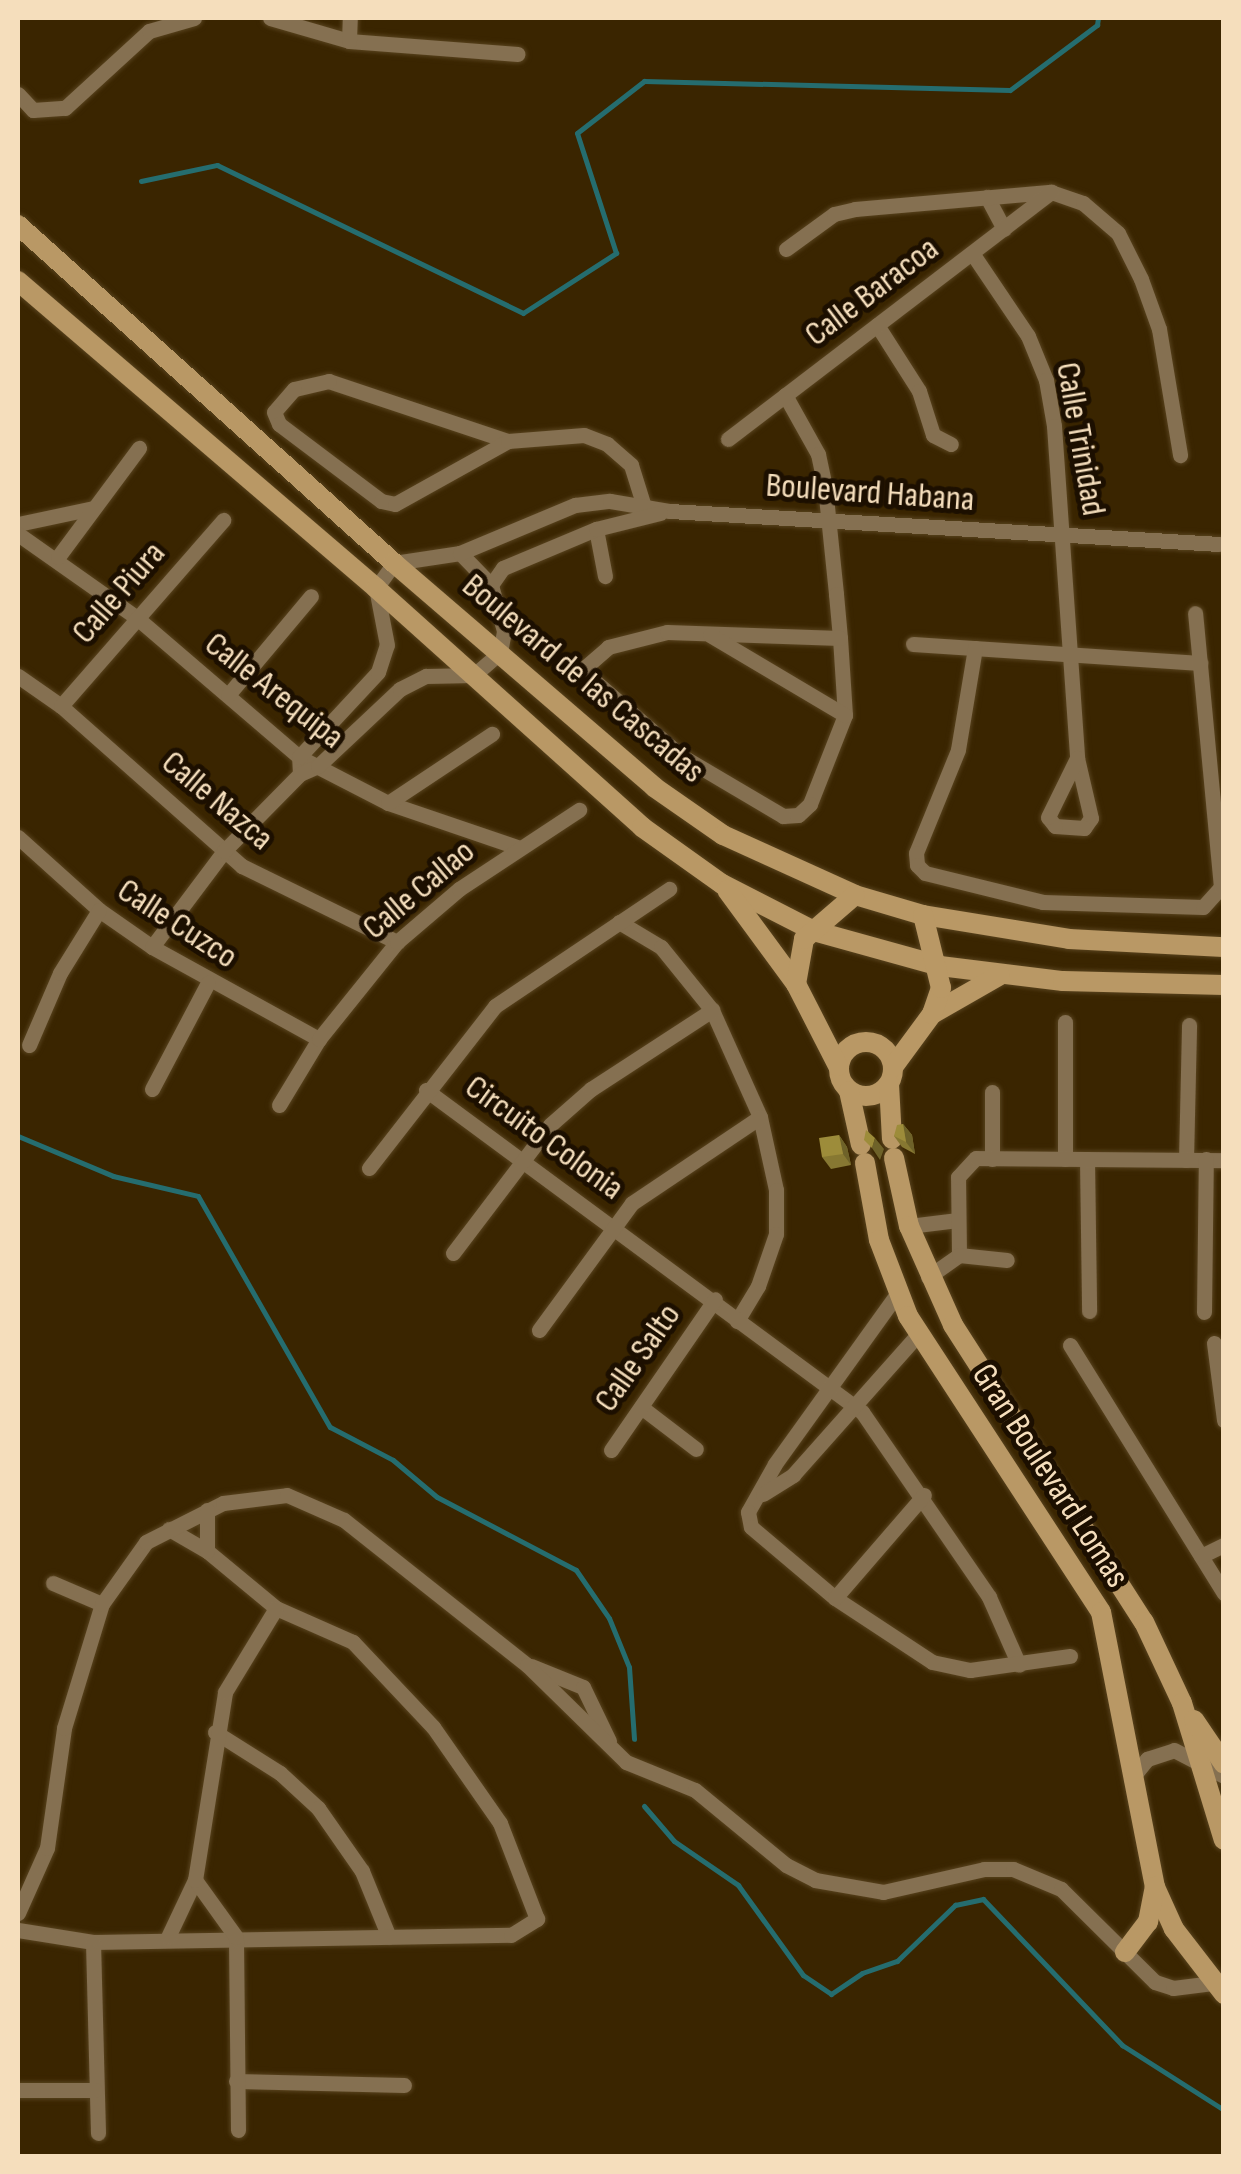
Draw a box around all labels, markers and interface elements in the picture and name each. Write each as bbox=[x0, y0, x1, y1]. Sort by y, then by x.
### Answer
street label: Calle Baracoa bbox=[797, 228, 947, 356]
street label: Calle Trinidad bbox=[1046, 359, 1114, 519]
street label: Boulevard Habana bbox=[764, 465, 976, 521]
street label: Calle Piura bbox=[63, 533, 175, 653]
street label: Boulevard de las Cascadas bbox=[453, 565, 713, 793]
street label: Calle Arequipa bbox=[196, 624, 352, 758]
street label: Calle Nazca bbox=[153, 742, 281, 860]
street label: Calle Callao bbox=[354, 831, 484, 949]
street label: Calle Cuzco bbox=[109, 870, 245, 978]
street label: Circuito Colonia bbox=[457, 1066, 631, 1210]
street label: Calle Salto bbox=[586, 1296, 690, 1420]
street label: Gran Boulevard Lomas bbox=[962, 1356, 1138, 1596]

